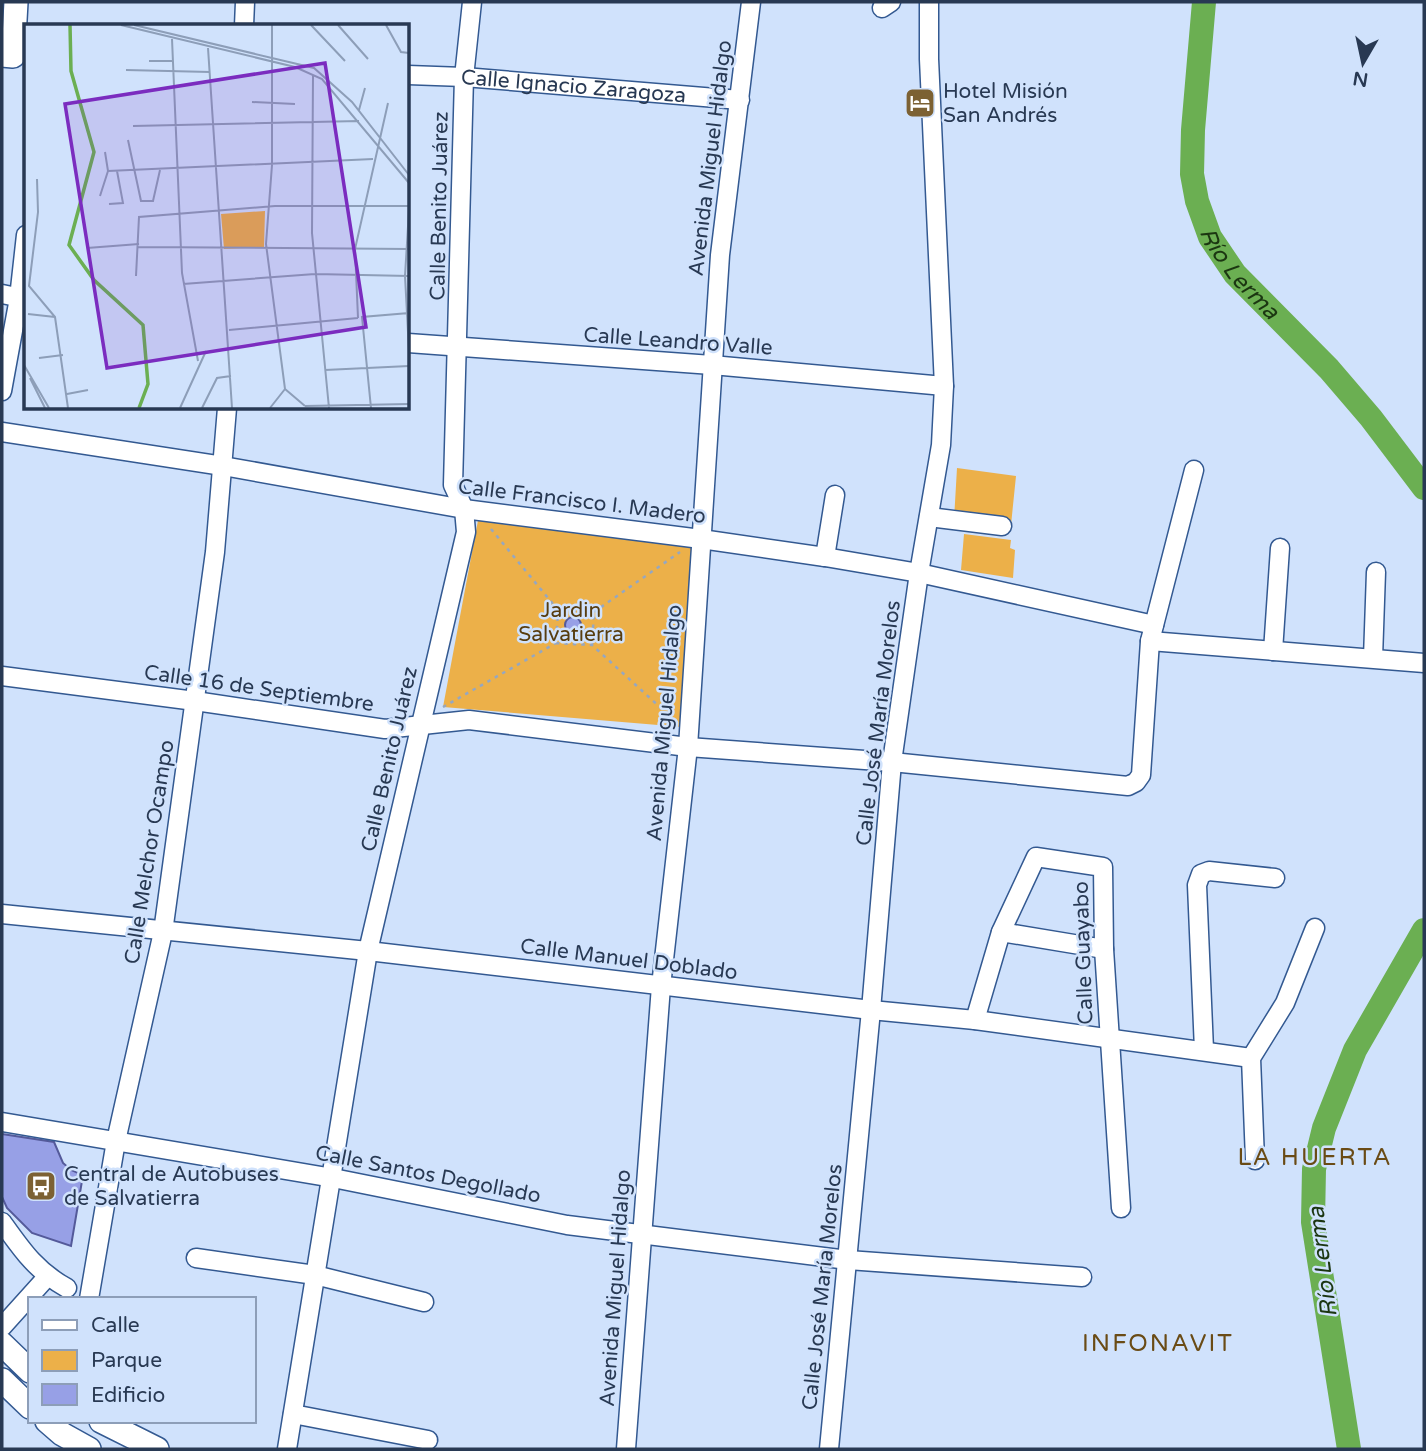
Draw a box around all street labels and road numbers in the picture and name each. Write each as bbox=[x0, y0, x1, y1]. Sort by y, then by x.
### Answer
street label: Avenida Miguel Hidalgo bbox=[684, 39, 737, 277]
street label: Calle Ignacio Zaragoza bbox=[460, 65, 687, 108]
street label: Calle Benito Juárez bbox=[425, 111, 454, 301]
street label: Calle Leandro Valle bbox=[583, 322, 773, 361]
street label: Calle Francisco I. Madero bbox=[457, 474, 707, 529]
street label: Calle José María Morelos bbox=[851, 599, 906, 847]
street label: Avenida Miguel Hidalgo bbox=[642, 604, 687, 842]
street label: Calle 16 de Septiembre bbox=[142, 660, 376, 717]
street label: Calle Benito Juárez bbox=[356, 664, 423, 854]
street label: Calle Melchor Ocampo bbox=[119, 738, 180, 966]
street label: Calle Guayabo bbox=[1069, 881, 1098, 1025]
street label: Calle Manuel Doblado bbox=[519, 934, 739, 985]
street label: Calle Santos Degollado bbox=[313, 1140, 543, 1209]
street label: Calle José María Morelos bbox=[797, 1163, 848, 1411]
street label: Avenida Miguel Hidalgo bbox=[595, 1169, 636, 1407]

